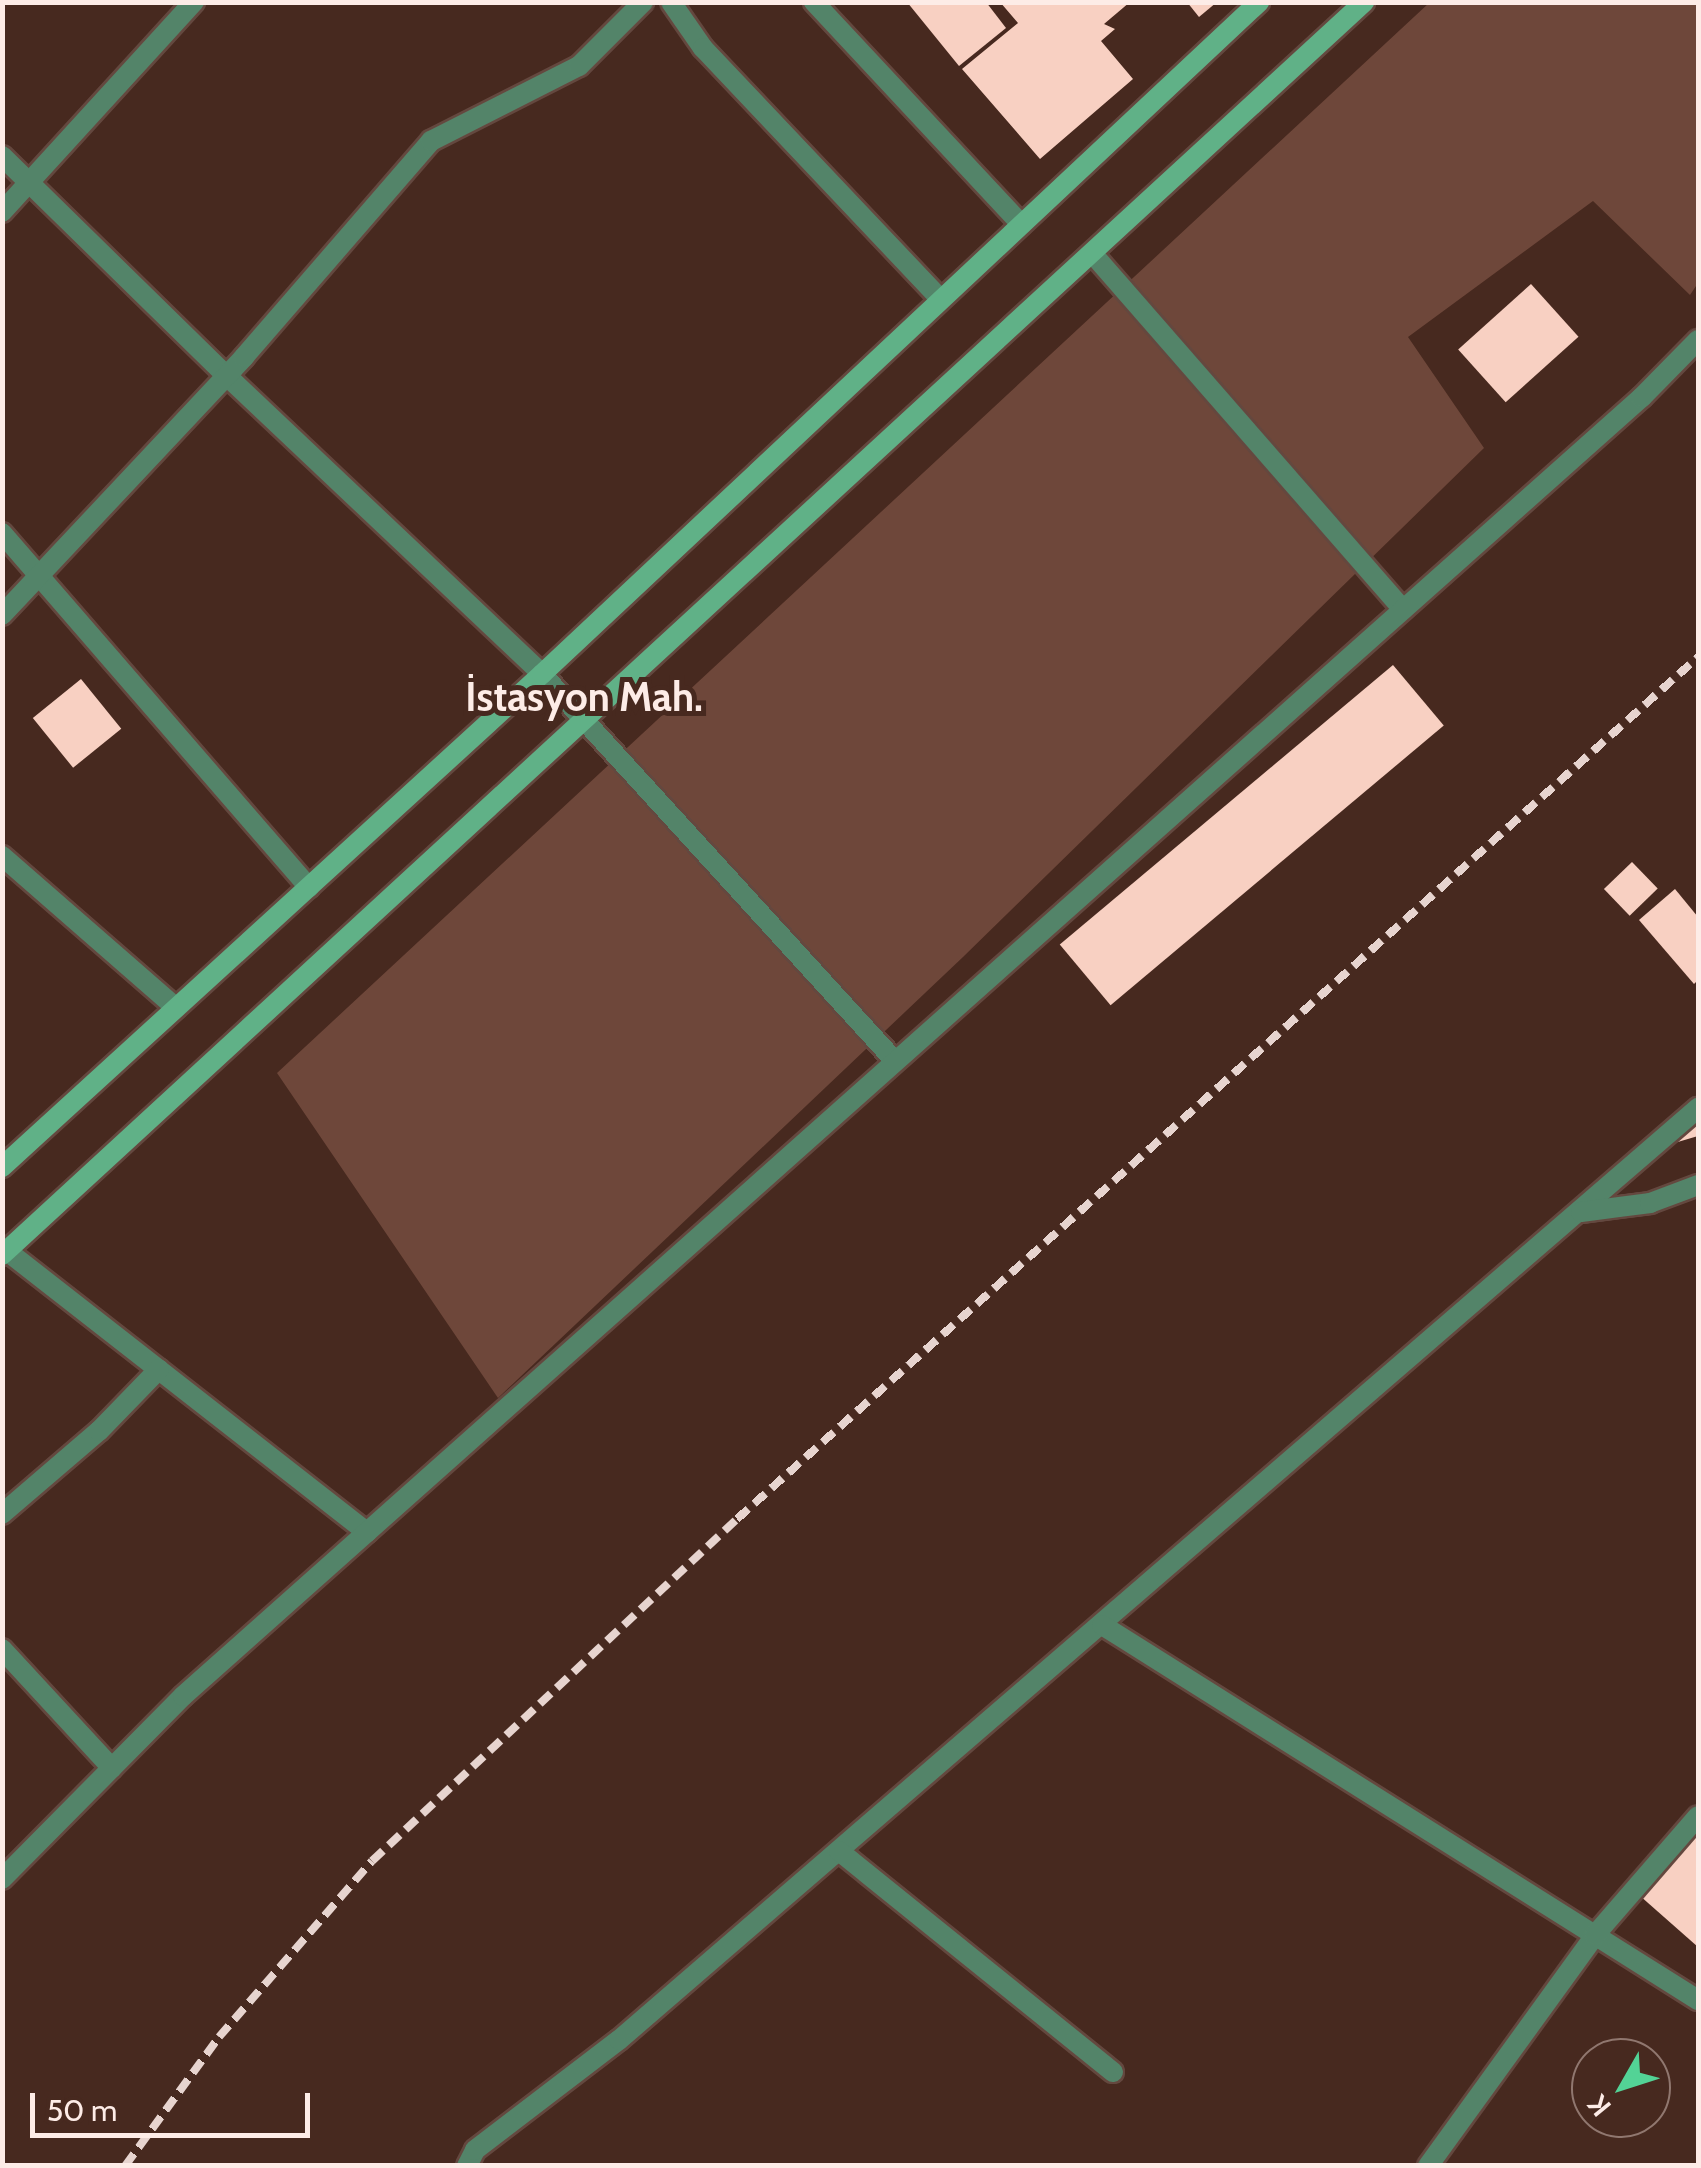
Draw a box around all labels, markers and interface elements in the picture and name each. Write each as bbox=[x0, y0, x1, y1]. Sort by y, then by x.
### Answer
district label: İstasyon Mah. bbox=[465, 673, 703, 721]
north arrow bbox=[1571, 2038, 1671, 2138]
scale bar bbox=[35, 2073, 315, 2135]
text: K bbox=[1581, 2088, 1618, 2123]
text: 50 m bbox=[47, 2092, 117, 2129]

